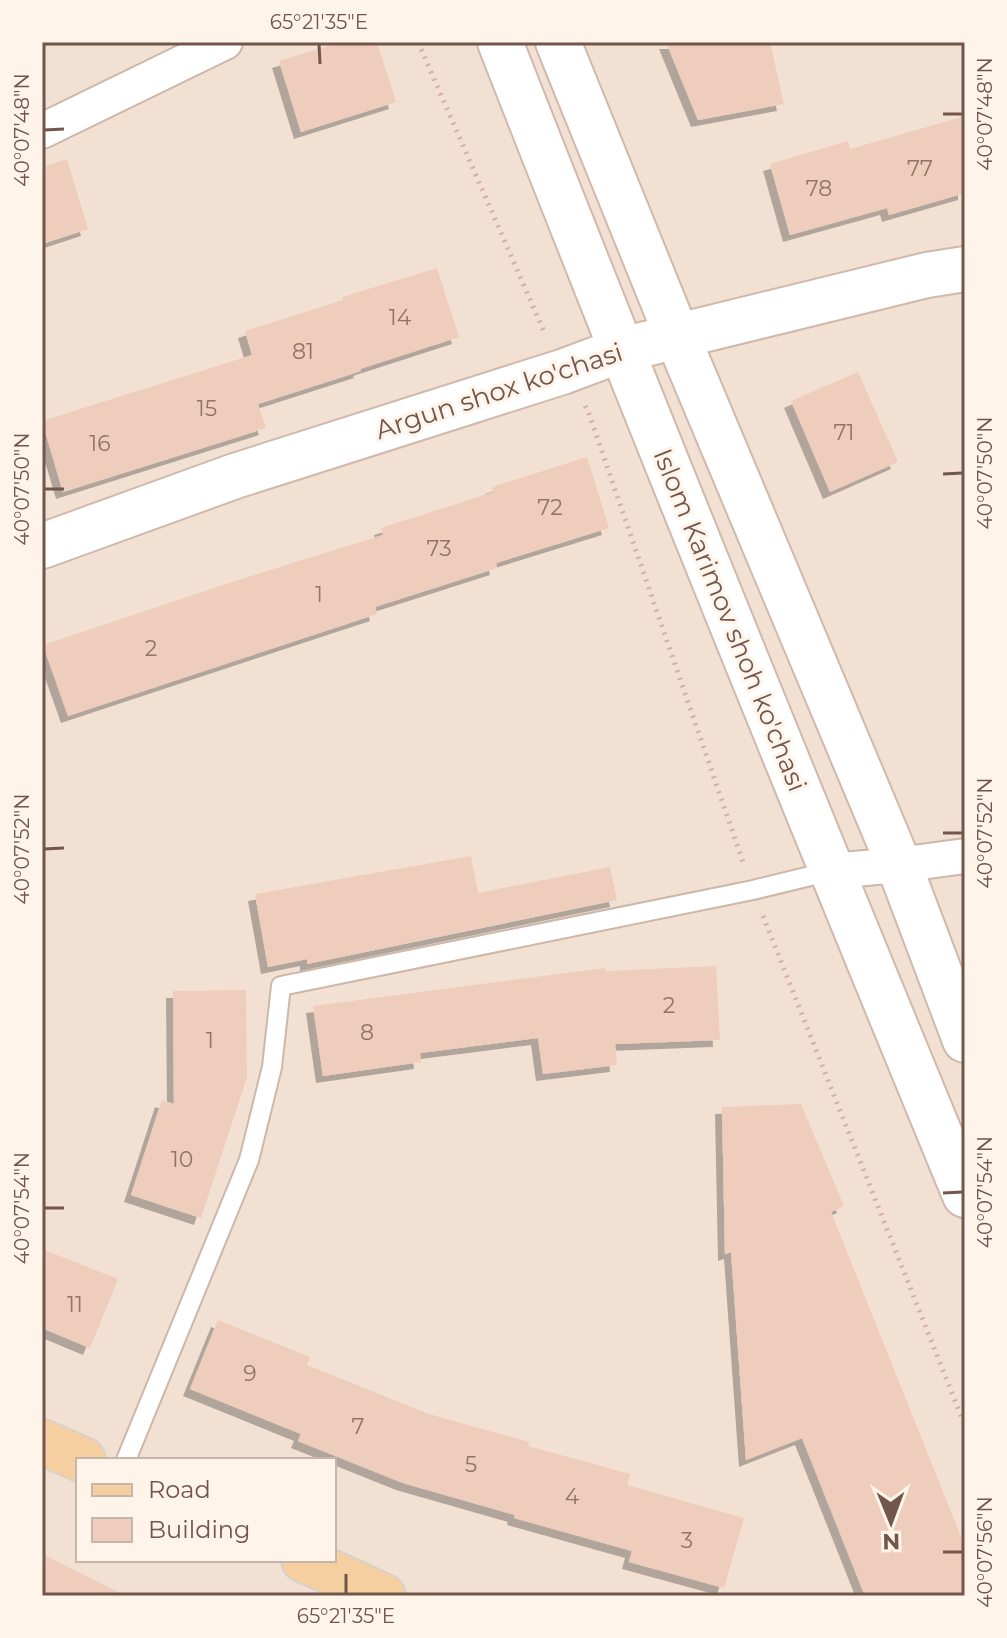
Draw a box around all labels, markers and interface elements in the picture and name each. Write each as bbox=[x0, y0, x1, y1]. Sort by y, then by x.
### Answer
text: 65°21'35"E bbox=[270, 10, 368, 34]
text: 40°07'48"N bbox=[973, 57, 997, 171]
text: 40°07'48"N bbox=[10, 73, 34, 187]
house number: 77 bbox=[907, 155, 933, 182]
house number: 78 bbox=[806, 175, 832, 202]
house number: 14 bbox=[389, 304, 412, 331]
street label: Argun shox ko'chasi bbox=[371, 336, 627, 446]
house number: 81 bbox=[292, 338, 314, 365]
house number: 15 bbox=[197, 395, 217, 422]
text: 40°07'50"N bbox=[973, 416, 997, 530]
house number: 71 bbox=[833, 419, 855, 446]
house number: 16 bbox=[89, 430, 111, 457]
text: 40°07'50"N bbox=[10, 432, 34, 546]
street label: Islom Karimov shoh ko'chasi bbox=[646, 444, 814, 796]
house number: 72 bbox=[537, 494, 563, 521]
house number: 73 bbox=[426, 535, 452, 562]
house number: 1 bbox=[315, 581, 323, 608]
house number: 2 bbox=[145, 635, 157, 662]
text: 40°07'52"N bbox=[973, 778, 997, 888]
text: 40°07'52"N bbox=[10, 794, 34, 904]
house number: 2 bbox=[663, 992, 675, 1019]
house number: 8 bbox=[360, 1019, 374, 1046]
house number: 1 bbox=[206, 1027, 214, 1054]
text: 40°07'54"N bbox=[973, 1136, 997, 1248]
house number: 10 bbox=[171, 1146, 193, 1173]
text: 40°07'54"N bbox=[10, 1152, 34, 1264]
house number: 11 bbox=[67, 1291, 83, 1318]
house number: 9 bbox=[243, 1360, 257, 1387]
house number: 7 bbox=[352, 1413, 365, 1440]
house number: 5 bbox=[465, 1451, 477, 1478]
legend bbox=[76, 1458, 336, 1562]
text: Road bbox=[148, 1475, 211, 1504]
north arrow bbox=[851, 1482, 931, 1562]
house number: 4 bbox=[565, 1483, 580, 1510]
text: 40°07'56"N bbox=[973, 1496, 997, 1608]
text: Building bbox=[148, 1515, 251, 1544]
house number: 3 bbox=[681, 1527, 693, 1554]
text: N bbox=[882, 1528, 900, 1555]
text: 65°21'35"E bbox=[297, 1604, 395, 1628]

